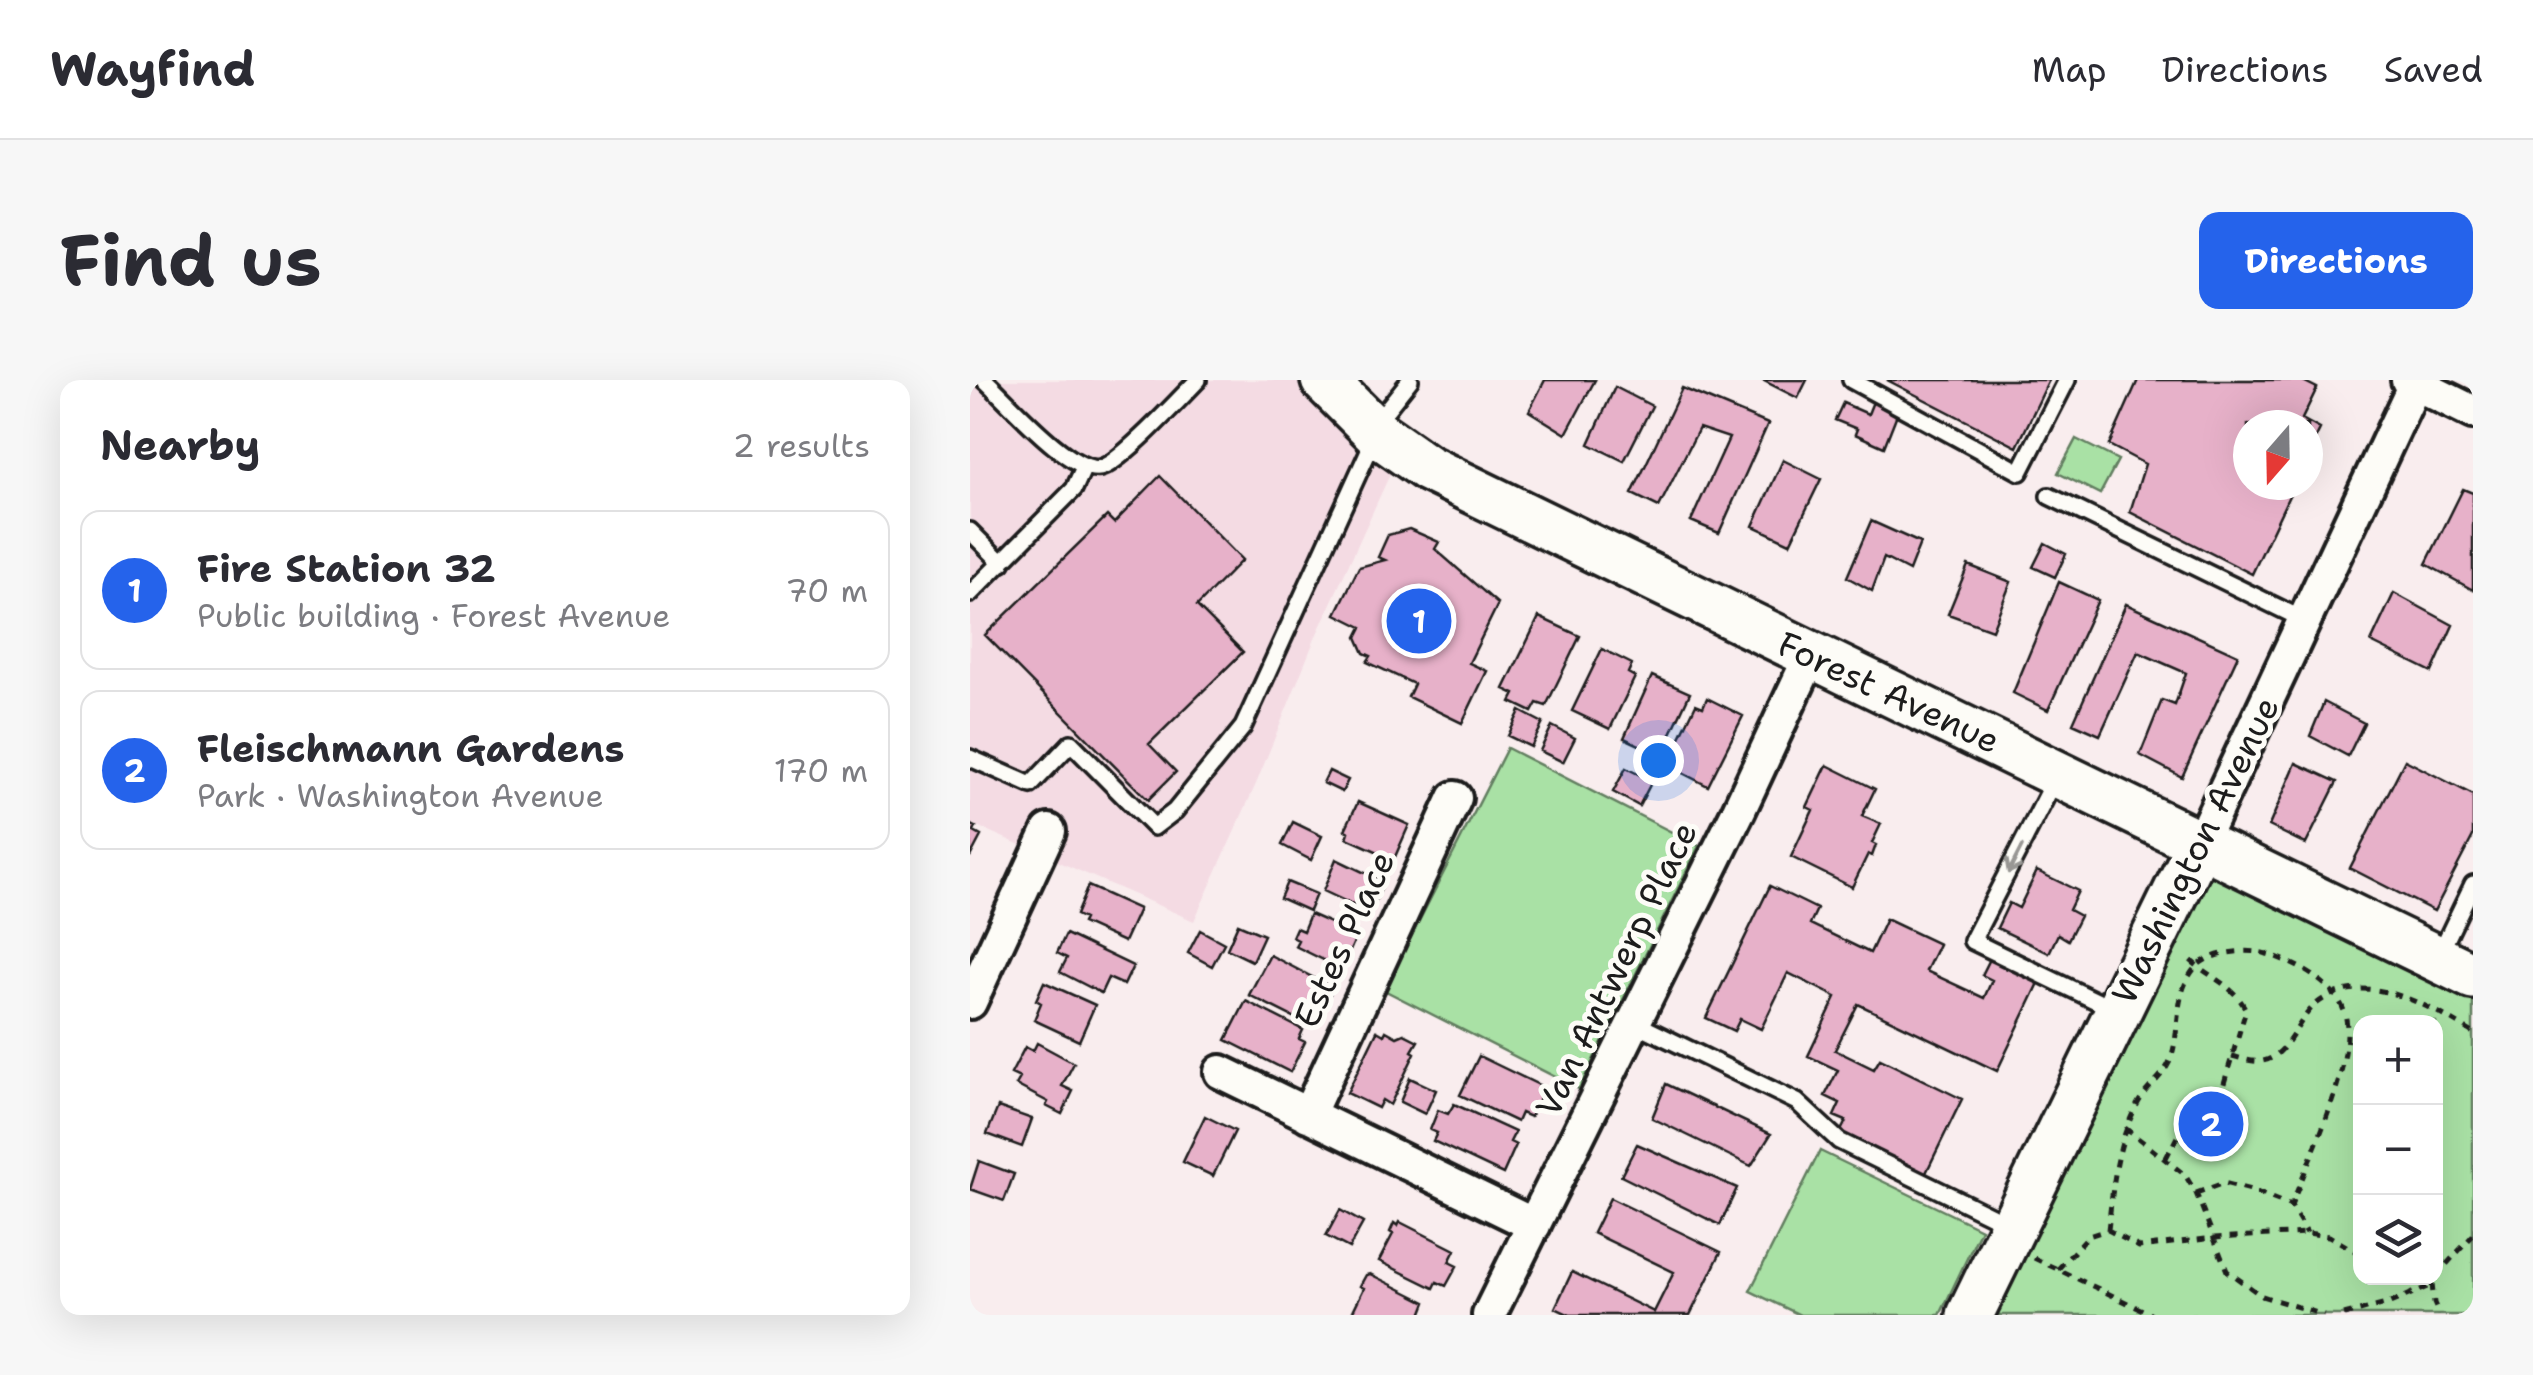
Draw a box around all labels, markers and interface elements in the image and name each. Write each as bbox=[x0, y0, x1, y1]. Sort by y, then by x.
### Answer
text: Wayfind bbox=[50, 37, 256, 101]
text: Map bbox=[2032, 46, 2107, 93]
text: Directions bbox=[2162, 46, 2329, 93]
text: Saved bbox=[2384, 46, 2483, 93]
button: Directions bbox=[2199, 212, 2473, 309]
text: Find us bbox=[60, 214, 322, 307]
north arrow bbox=[2233, 410, 2323, 500]
text: Nearby bbox=[100, 417, 260, 473]
text: 2 results bbox=[733, 424, 870, 467]
text: Fire Station 32 bbox=[197, 543, 496, 594]
text: 1 bbox=[127, 569, 142, 612]
text: 70 m bbox=[785, 569, 868, 612]
pin: 1 bbox=[1386, 584, 1452, 658]
text: Public building · Forest Avenue bbox=[197, 594, 670, 637]
street label: Forest Avenue bbox=[1770, 620, 2008, 764]
street label: Washington Avenue bbox=[2100, 689, 2290, 1011]
text: Fleischmann Gardens bbox=[197, 723, 625, 774]
your location bbox=[1633, 735, 1684, 786]
text: 2 bbox=[123, 749, 146, 792]
text: 170 m bbox=[774, 749, 868, 792]
text: Park · Washington Avenue bbox=[197, 774, 604, 817]
street label: Van Antwerp Place bbox=[1524, 814, 1708, 1124]
street label: Estes Place bbox=[1283, 843, 1405, 1035]
one-way arrow bbox=[2005, 844, 2024, 874]
map controls bbox=[2353, 1015, 2443, 1285]
button: + bbox=[2353, 1015, 2443, 1105]
pin: 2 bbox=[2178, 1086, 2244, 1162]
button: − bbox=[2353, 1105, 2443, 1195]
button: layers bbox=[2353, 1195, 2443, 1285]

